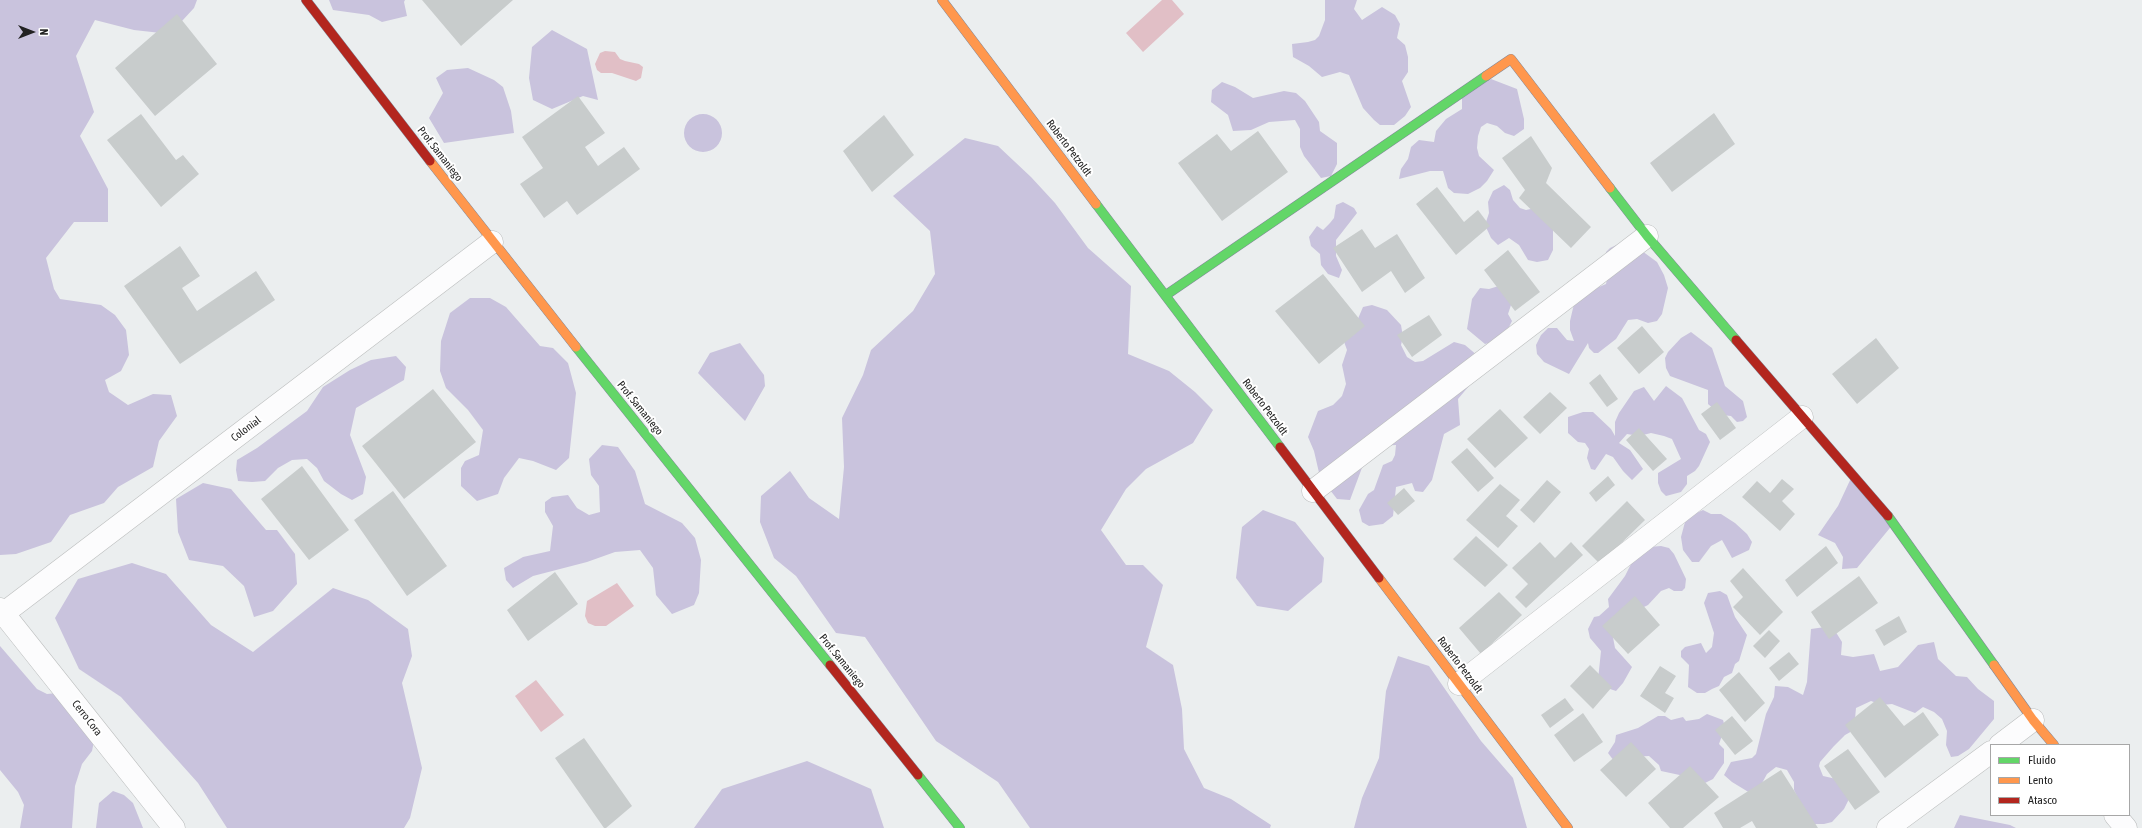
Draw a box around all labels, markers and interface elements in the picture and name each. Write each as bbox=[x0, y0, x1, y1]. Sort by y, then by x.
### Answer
north arrow bbox=[12, 12, 52, 52]
text: N bbox=[38, 29, 50, 35]
street label: Roberto Petzoldt bbox=[1043, 117, 1095, 179]
street label: Prof. Samaniego bbox=[415, 124, 465, 184]
street label: Roberto Petzoldt bbox=[1239, 376, 1291, 438]
street label: Prof. Samaniego bbox=[614, 378, 666, 438]
street label: Colonial bbox=[228, 414, 264, 444]
street label: Prof. Samaniego bbox=[816, 631, 868, 691]
street label: Roberto Petzoldt bbox=[1434, 634, 1486, 696]
street label: Cerro Cora bbox=[69, 698, 105, 738]
legend bbox=[1990, 744, 2130, 816]
text: Fluido bbox=[2028, 753, 2056, 767]
text: Lento bbox=[2028, 773, 2053, 787]
text: Atasco bbox=[2028, 793, 2057, 807]

